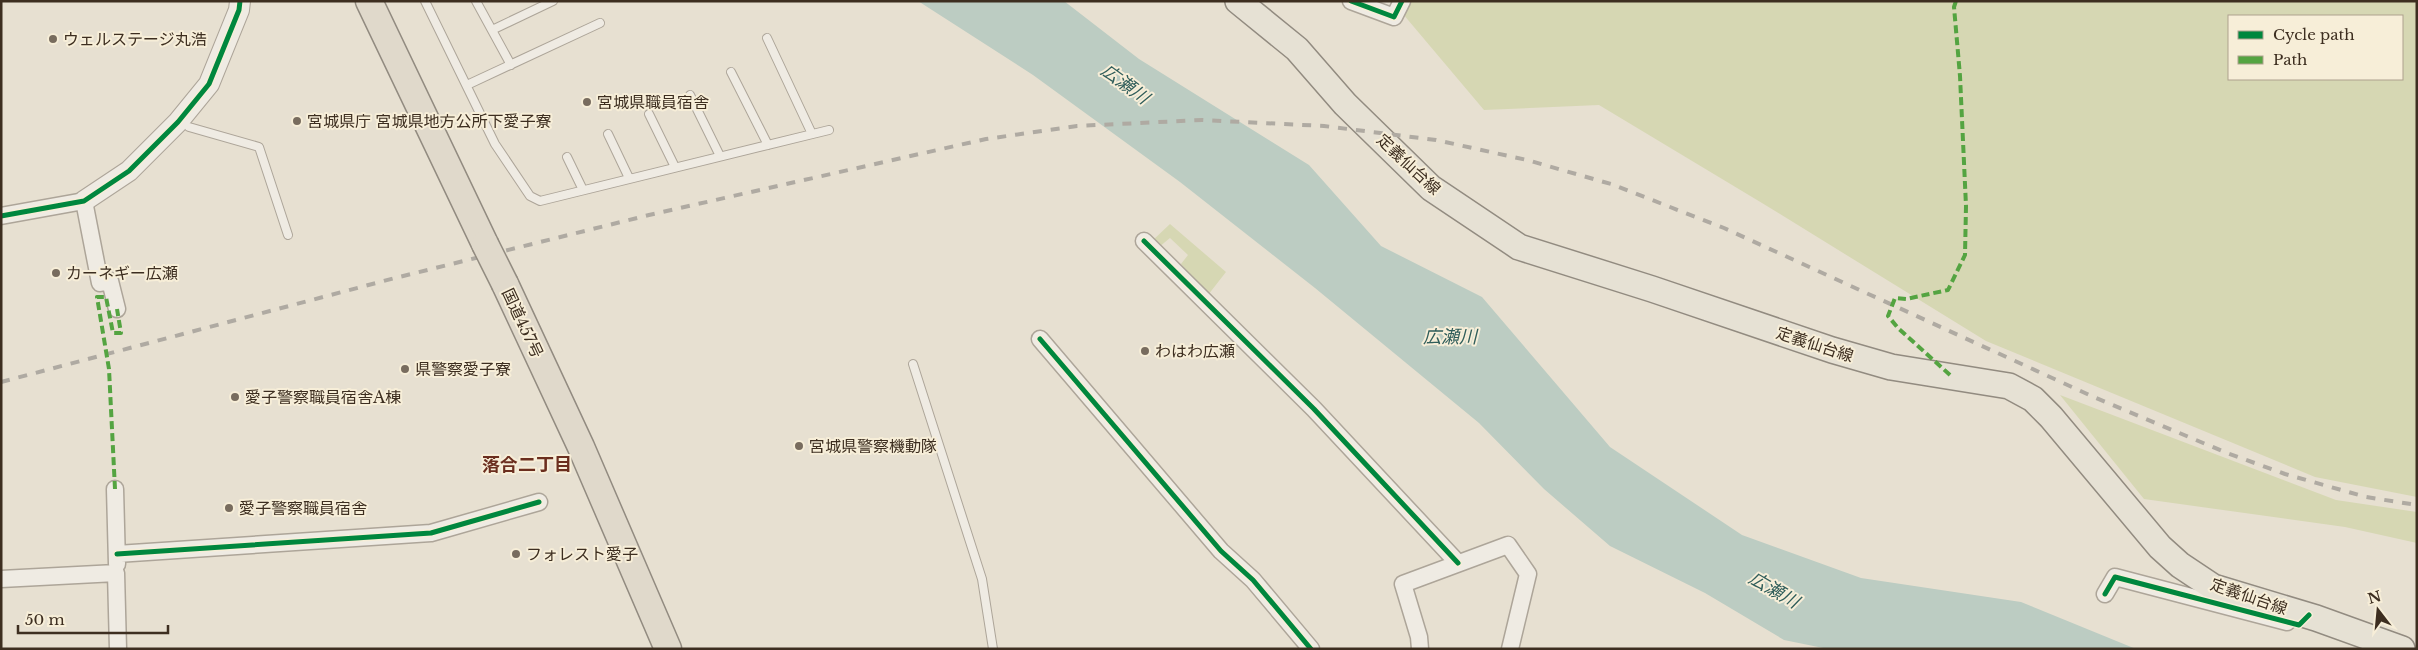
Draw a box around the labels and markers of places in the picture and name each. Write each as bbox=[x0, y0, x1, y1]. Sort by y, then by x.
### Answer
place label: ウェルステージ丸浩 bbox=[63, 29, 207, 49]
marker: ウェルステージ丸浩 bbox=[47, 33, 59, 45]
place label: 宮城県職員宿舎 bbox=[597, 92, 709, 112]
marker: 宮城県職員宿舎 bbox=[581, 96, 593, 108]
place label: 宮城県庁 宮城県地方公所下愛子寮 bbox=[307, 111, 552, 131]
marker: 宮城県庁 宮城県地方公所下愛子寮 bbox=[291, 115, 303, 127]
place label: カーネギー広瀬 bbox=[66, 263, 178, 283]
marker: カーネギー広瀬 bbox=[50, 267, 62, 279]
place label: わはわ広瀬 bbox=[1155, 341, 1235, 361]
marker: わはわ広瀬 bbox=[1139, 345, 1151, 357]
place label: 県警察愛子寮 bbox=[415, 359, 511, 379]
marker: 県警察愛子寮 bbox=[399, 363, 411, 375]
place label: 愛子警察職員宿舎A棟 bbox=[245, 387, 401, 407]
marker: 愛子警察職員宿舎A棟 bbox=[229, 391, 241, 403]
place label: 宮城県警察機動隊 bbox=[809, 436, 937, 456]
marker: 宮城県警察機動隊 bbox=[793, 440, 805, 452]
place label: 愛子警察職員宿舎 bbox=[239, 498, 367, 518]
marker: 愛子警察職員宿舎 bbox=[223, 502, 235, 514]
place label: フォレスト愛子 bbox=[526, 544, 638, 564]
marker: フォレスト愛子 bbox=[510, 548, 522, 560]

